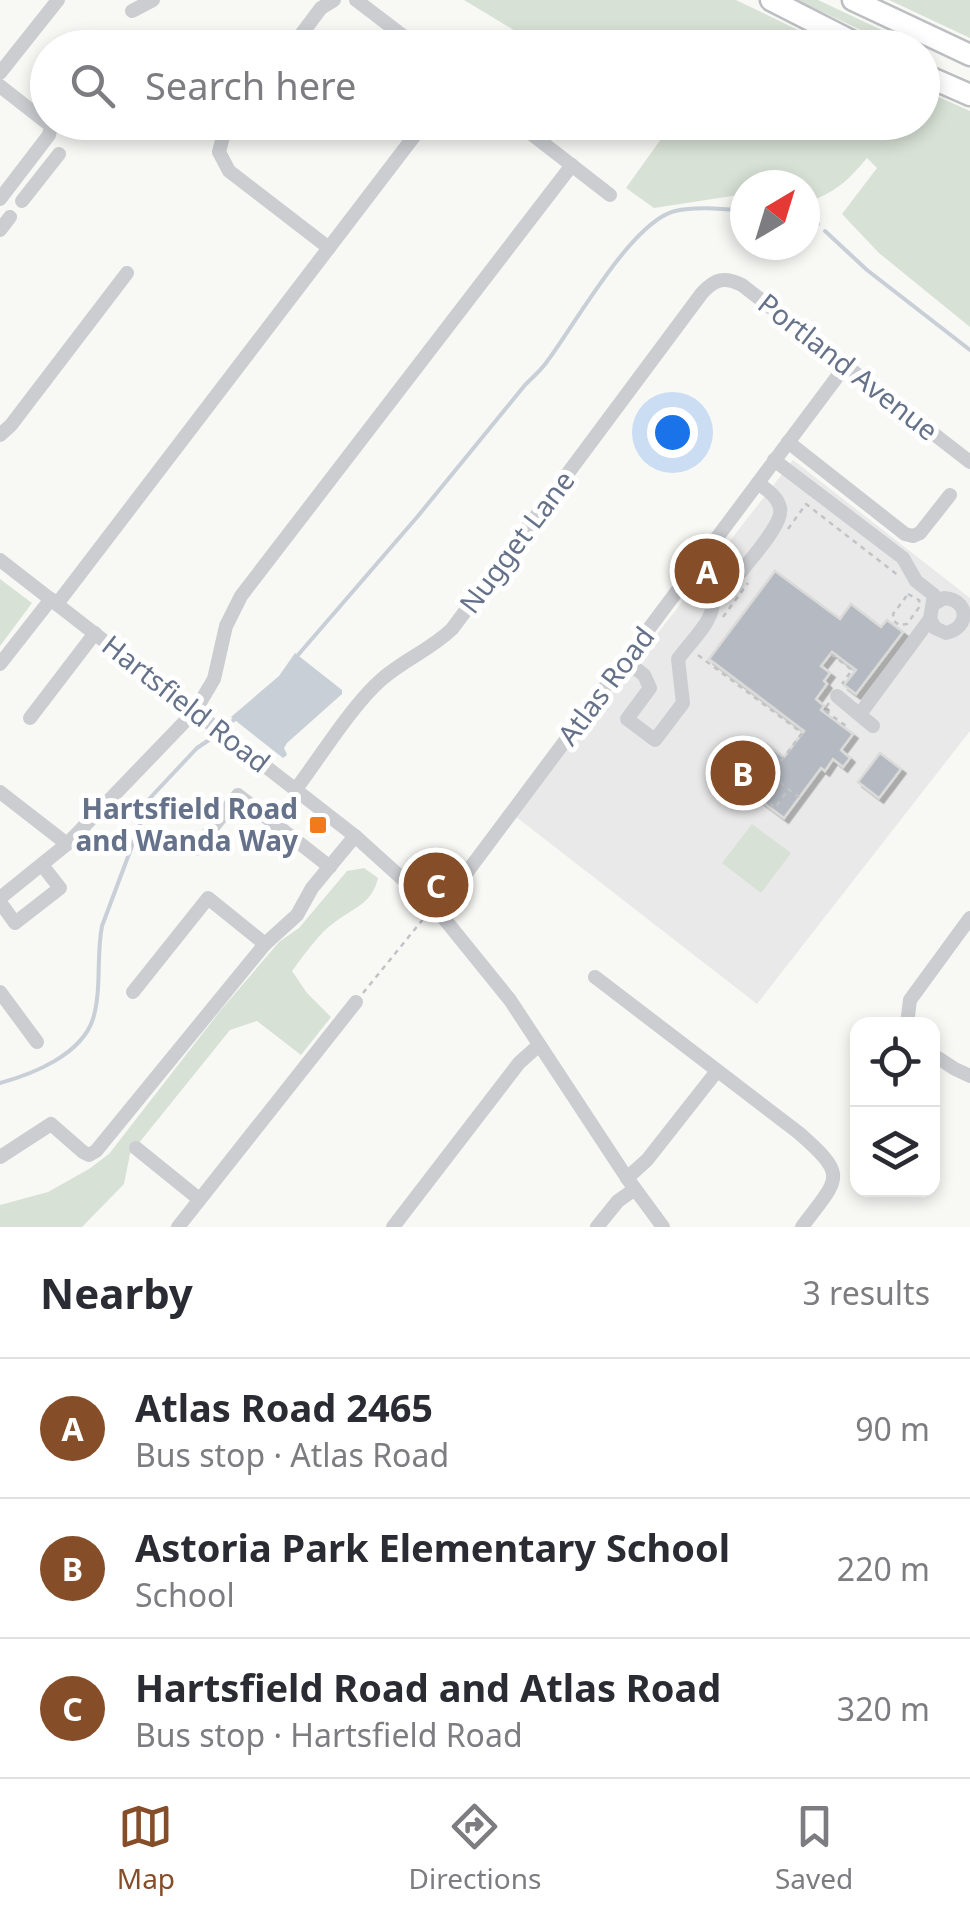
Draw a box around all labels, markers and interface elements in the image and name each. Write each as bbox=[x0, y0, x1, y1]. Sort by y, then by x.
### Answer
search box bbox=[30, 30, 940, 140]
icon: search bbox=[65, 58, 120, 113]
text: Search here bbox=[145, 59, 356, 111]
north arrow bbox=[730, 170, 820, 260]
street label: Portland Avenue bbox=[751, 284, 946, 448]
your location bbox=[647, 407, 698, 458]
street label: Nugget Lane bbox=[450, 462, 582, 621]
pin: A bbox=[674, 534, 740, 608]
street label: Atlas Road bbox=[548, 618, 662, 752]
street label: Hartsfield Road bbox=[95, 626, 278, 781]
pin: B bbox=[710, 736, 776, 810]
place label: Hartsfield Road and Wanda Way bbox=[76, 789, 298, 859]
marker: Hartsfield Road and Wanda Way bbox=[307, 814, 329, 836]
pin: C bbox=[404, 848, 468, 922]
map controls bbox=[850, 1017, 940, 1197]
button: locate bbox=[850, 1017, 940, 1107]
button: layers bbox=[850, 1107, 940, 1197]
text: Nearby bbox=[40, 1264, 193, 1321]
text: 3 results bbox=[803, 1271, 930, 1314]
text: Atlas Road 2465 bbox=[135, 1381, 433, 1433]
text: A bbox=[61, 1407, 84, 1450]
text: 90 m bbox=[855, 1407, 930, 1450]
text: Bus stop · Atlas Road bbox=[135, 1433, 449, 1476]
text: Astoria Park Elementary School bbox=[135, 1521, 730, 1573]
text: B bbox=[62, 1547, 83, 1590]
text: 220 m bbox=[837, 1547, 930, 1590]
text: School bbox=[135, 1573, 235, 1616]
text: Hartsfield Road and Atlas Road bbox=[135, 1661, 721, 1713]
text: C bbox=[62, 1687, 83, 1730]
text: 320 m bbox=[837, 1687, 930, 1730]
text: Bus stop · Hartsfield Road bbox=[135, 1713, 523, 1756]
tab: Map bbox=[117, 1799, 175, 1897]
tab: Directions bbox=[409, 1799, 541, 1897]
tab: Saved bbox=[775, 1799, 853, 1897]

